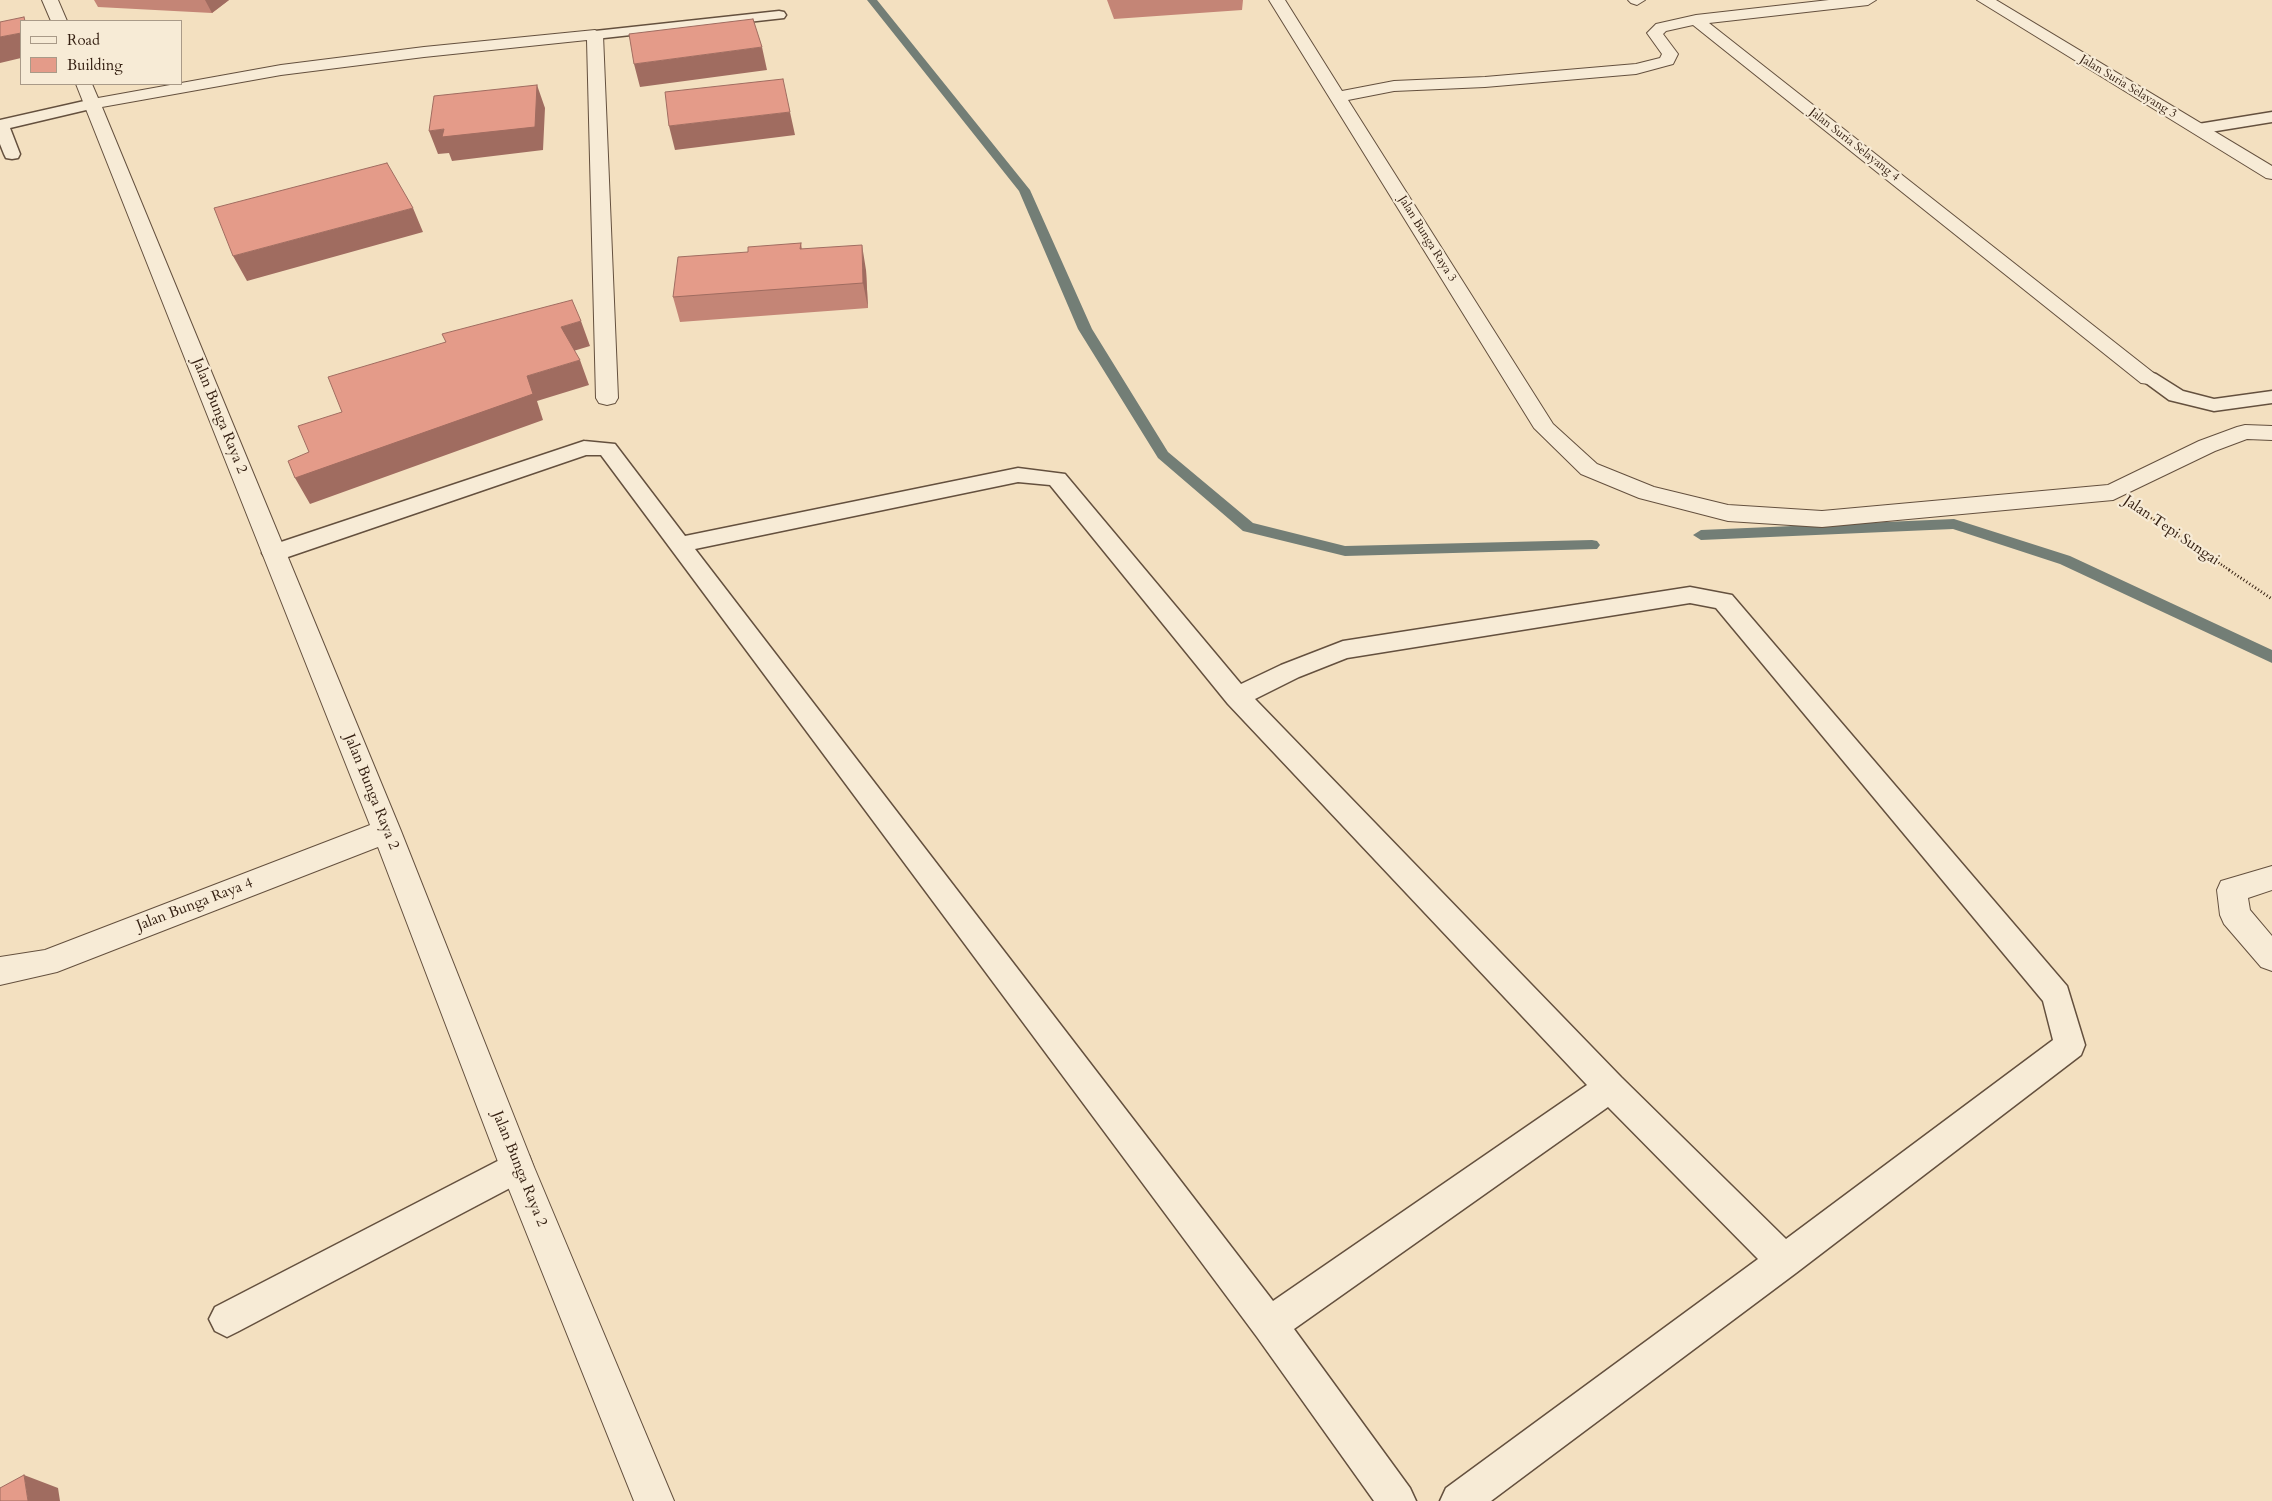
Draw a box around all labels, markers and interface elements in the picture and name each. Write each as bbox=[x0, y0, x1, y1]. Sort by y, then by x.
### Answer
legend bbox=[20, 20, 182, 85]
text: Road bbox=[67, 30, 100, 50]
street label: Jalan Suria Selayang 3 bbox=[2077, 52, 2179, 122]
text: Building bbox=[67, 55, 123, 75]
street label: Jalan Suria Selayang 4 bbox=[1806, 105, 1902, 185]
street label: Jalan Bunga Raya 3 bbox=[1395, 193, 1459, 285]
street label: Jalan Bunga Raya 2 bbox=[188, 355, 250, 477]
street label: Jalan Tepi Sungai bbox=[2120, 492, 2222, 570]
street label: Jalan Bunga Raya 2 bbox=[340, 731, 402, 853]
street label: Jalan Bunga Raya 4 bbox=[134, 875, 256, 935]
street label: Jalan Bunga Raya 2 bbox=[488, 1108, 550, 1230]

